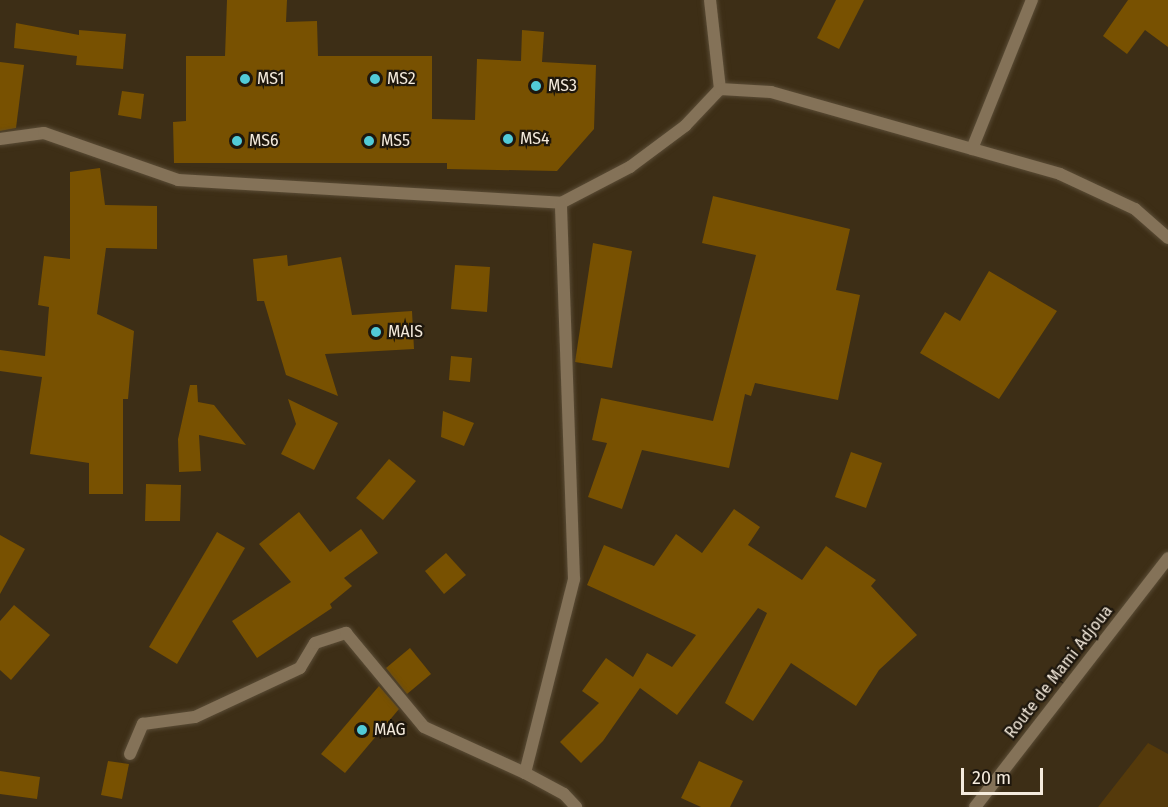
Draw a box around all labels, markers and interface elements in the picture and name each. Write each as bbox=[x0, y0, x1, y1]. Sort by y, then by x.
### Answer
place label: MS1 bbox=[257, 69, 284, 89]
place label: MS2 bbox=[387, 69, 416, 89]
marker: MS1 bbox=[238, 72, 252, 86]
marker: MS2 bbox=[368, 72, 382, 86]
place label: MS3 bbox=[548, 76, 577, 96]
marker: MS3 bbox=[529, 79, 543, 93]
place label: MS4 bbox=[520, 129, 549, 149]
place label: MS6 bbox=[249, 131, 278, 151]
place label: MS5 bbox=[381, 131, 410, 151]
marker: MS4 bbox=[501, 132, 515, 146]
marker: MS6 bbox=[230, 134, 244, 148]
marker: MS5 bbox=[362, 134, 376, 148]
place label: MAIS bbox=[388, 322, 423, 342]
marker: MAIS bbox=[369, 325, 383, 339]
street label: Route de Mami Adjoua bbox=[1001, 602, 1117, 742]
place label: MAG bbox=[374, 720, 406, 740]
marker: MAG bbox=[355, 723, 369, 737]
scale bar bbox=[964, 756, 1046, 794]
text: 20 m bbox=[972, 767, 1011, 789]

